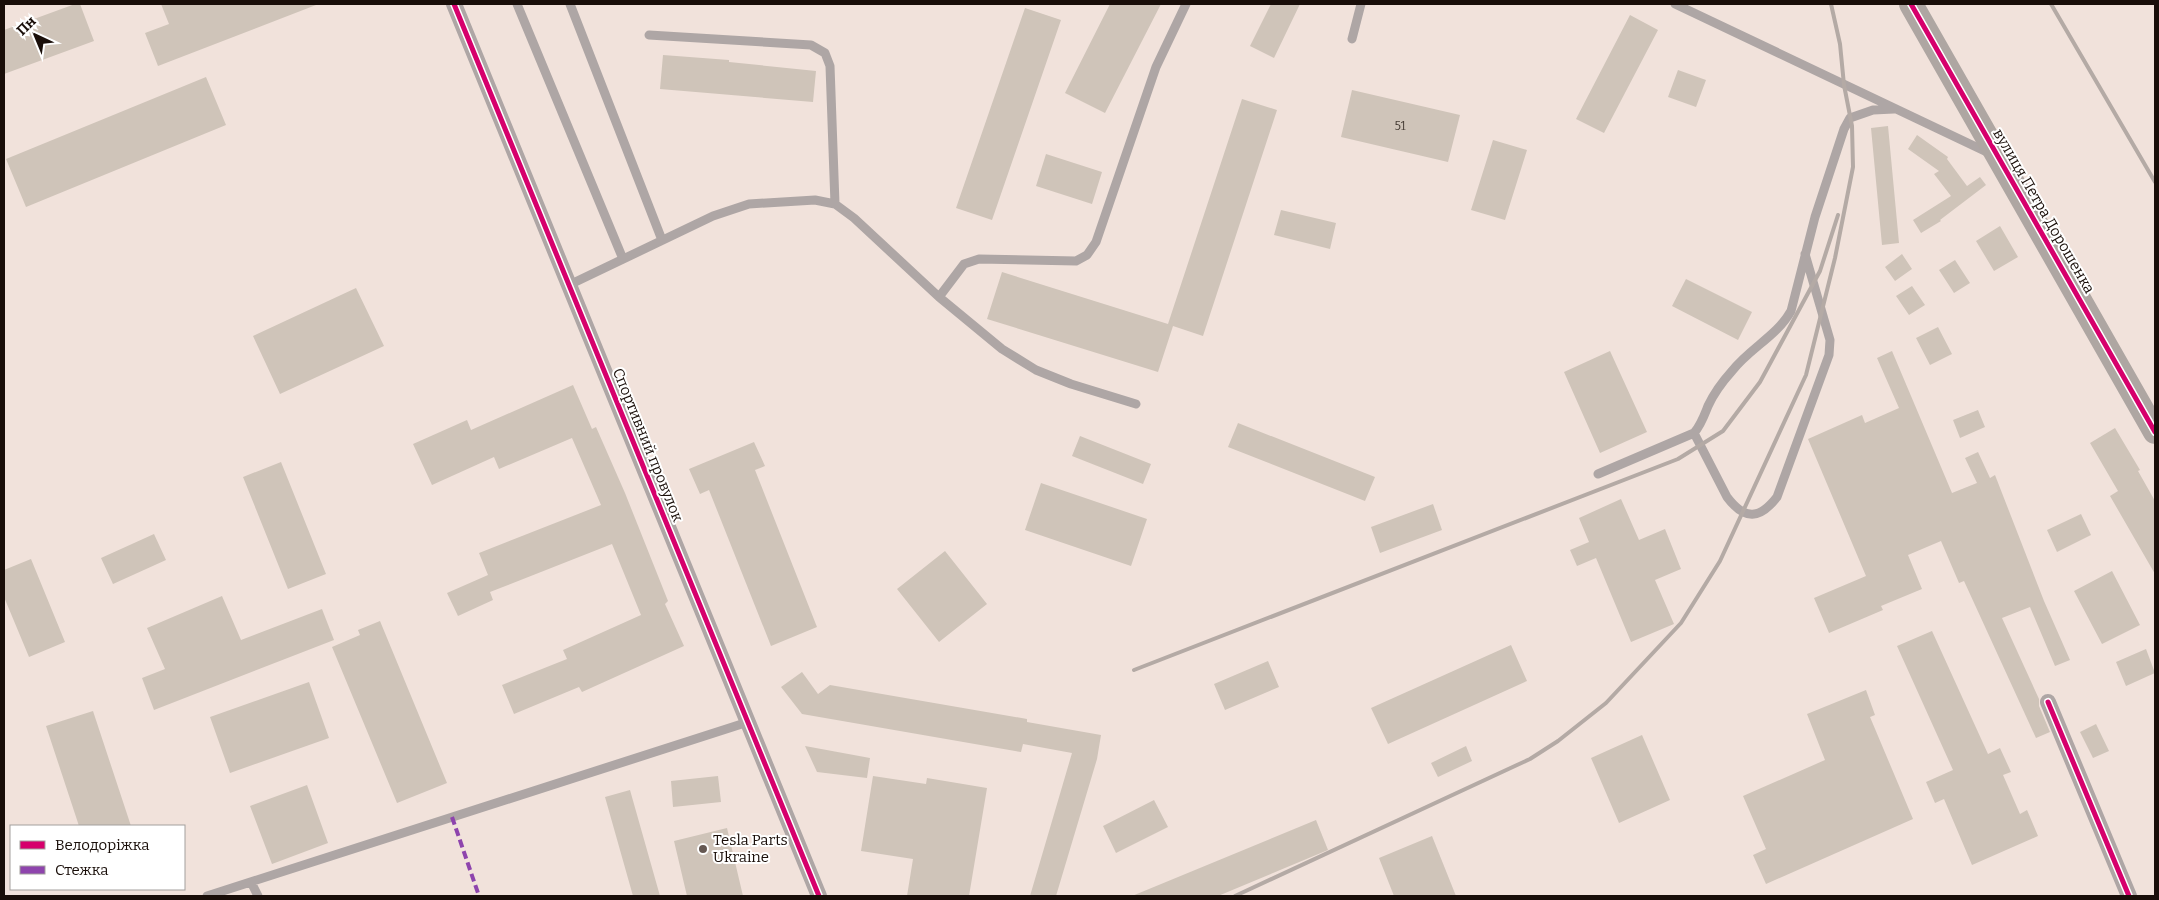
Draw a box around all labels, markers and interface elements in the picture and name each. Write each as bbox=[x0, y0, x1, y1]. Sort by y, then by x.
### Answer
north arrow bbox=[10, 10, 60, 60]
text: Пн bbox=[13, 13, 40, 39]
house number: 51 bbox=[1394, 119, 1406, 133]
street label: вулиця Петра Дорошенка bbox=[1989, 125, 2099, 297]
street label: Спортивний провулок bbox=[609, 365, 687, 525]
legend bbox=[10, 825, 185, 890]
place label: Tesla Parts Ukraine bbox=[713, 831, 788, 866]
text: Велодоріжка bbox=[55, 836, 149, 854]
marker: Tesla Parts Ukraine bbox=[697, 843, 709, 855]
text: Стежка bbox=[55, 861, 108, 879]

